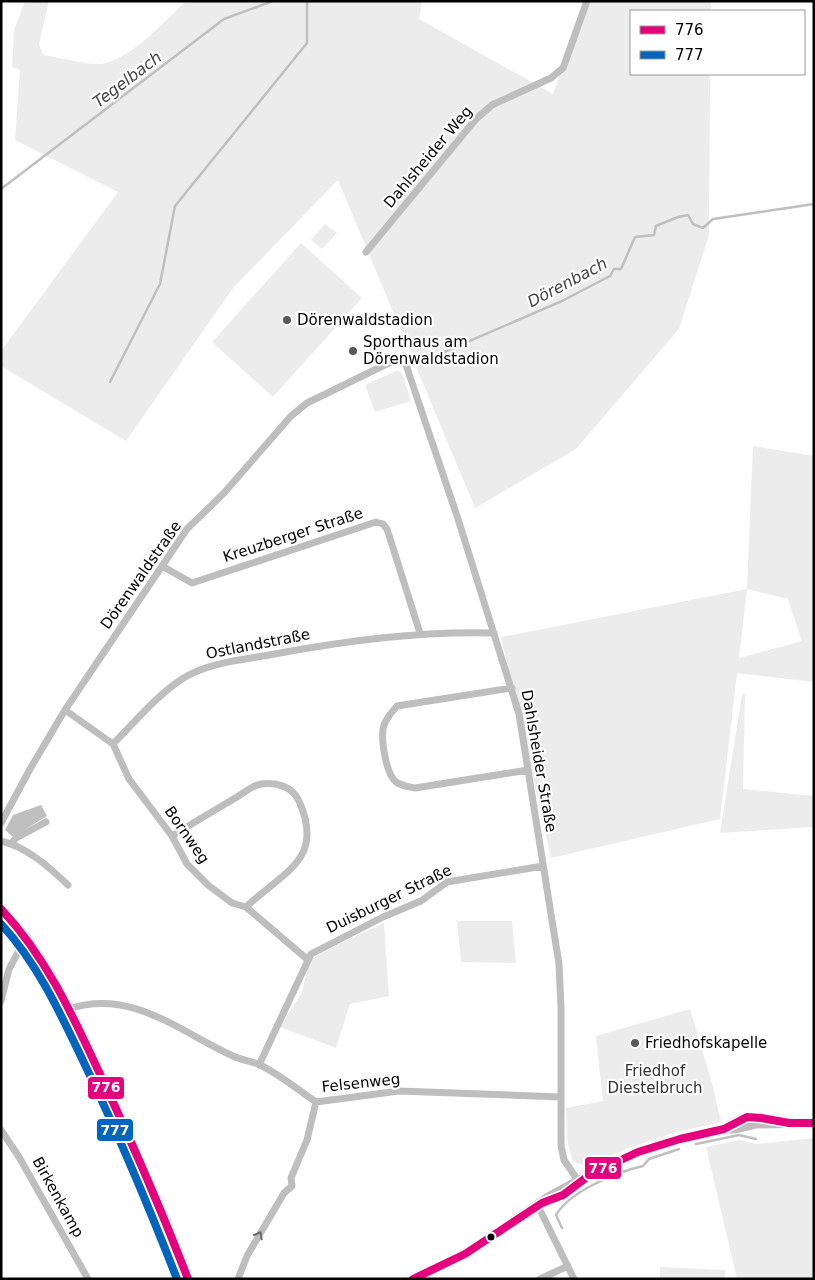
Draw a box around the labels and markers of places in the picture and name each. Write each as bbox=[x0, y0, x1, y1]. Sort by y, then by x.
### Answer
place label: Dörenwaldstadion bbox=[297, 311, 433, 329]
marker: Dörenwaldstadion bbox=[281, 314, 293, 326]
place label: Sporthaus am Dörenwaldstadion bbox=[363, 333, 499, 368]
marker: Sporthaus am Dörenwaldstadion bbox=[347, 345, 359, 357]
place label: Friedhofskapelle bbox=[645, 1034, 767, 1052]
marker: Friedhofskapelle bbox=[629, 1037, 641, 1049]
unlabelled marker bbox=[486, 1232, 496, 1242]

